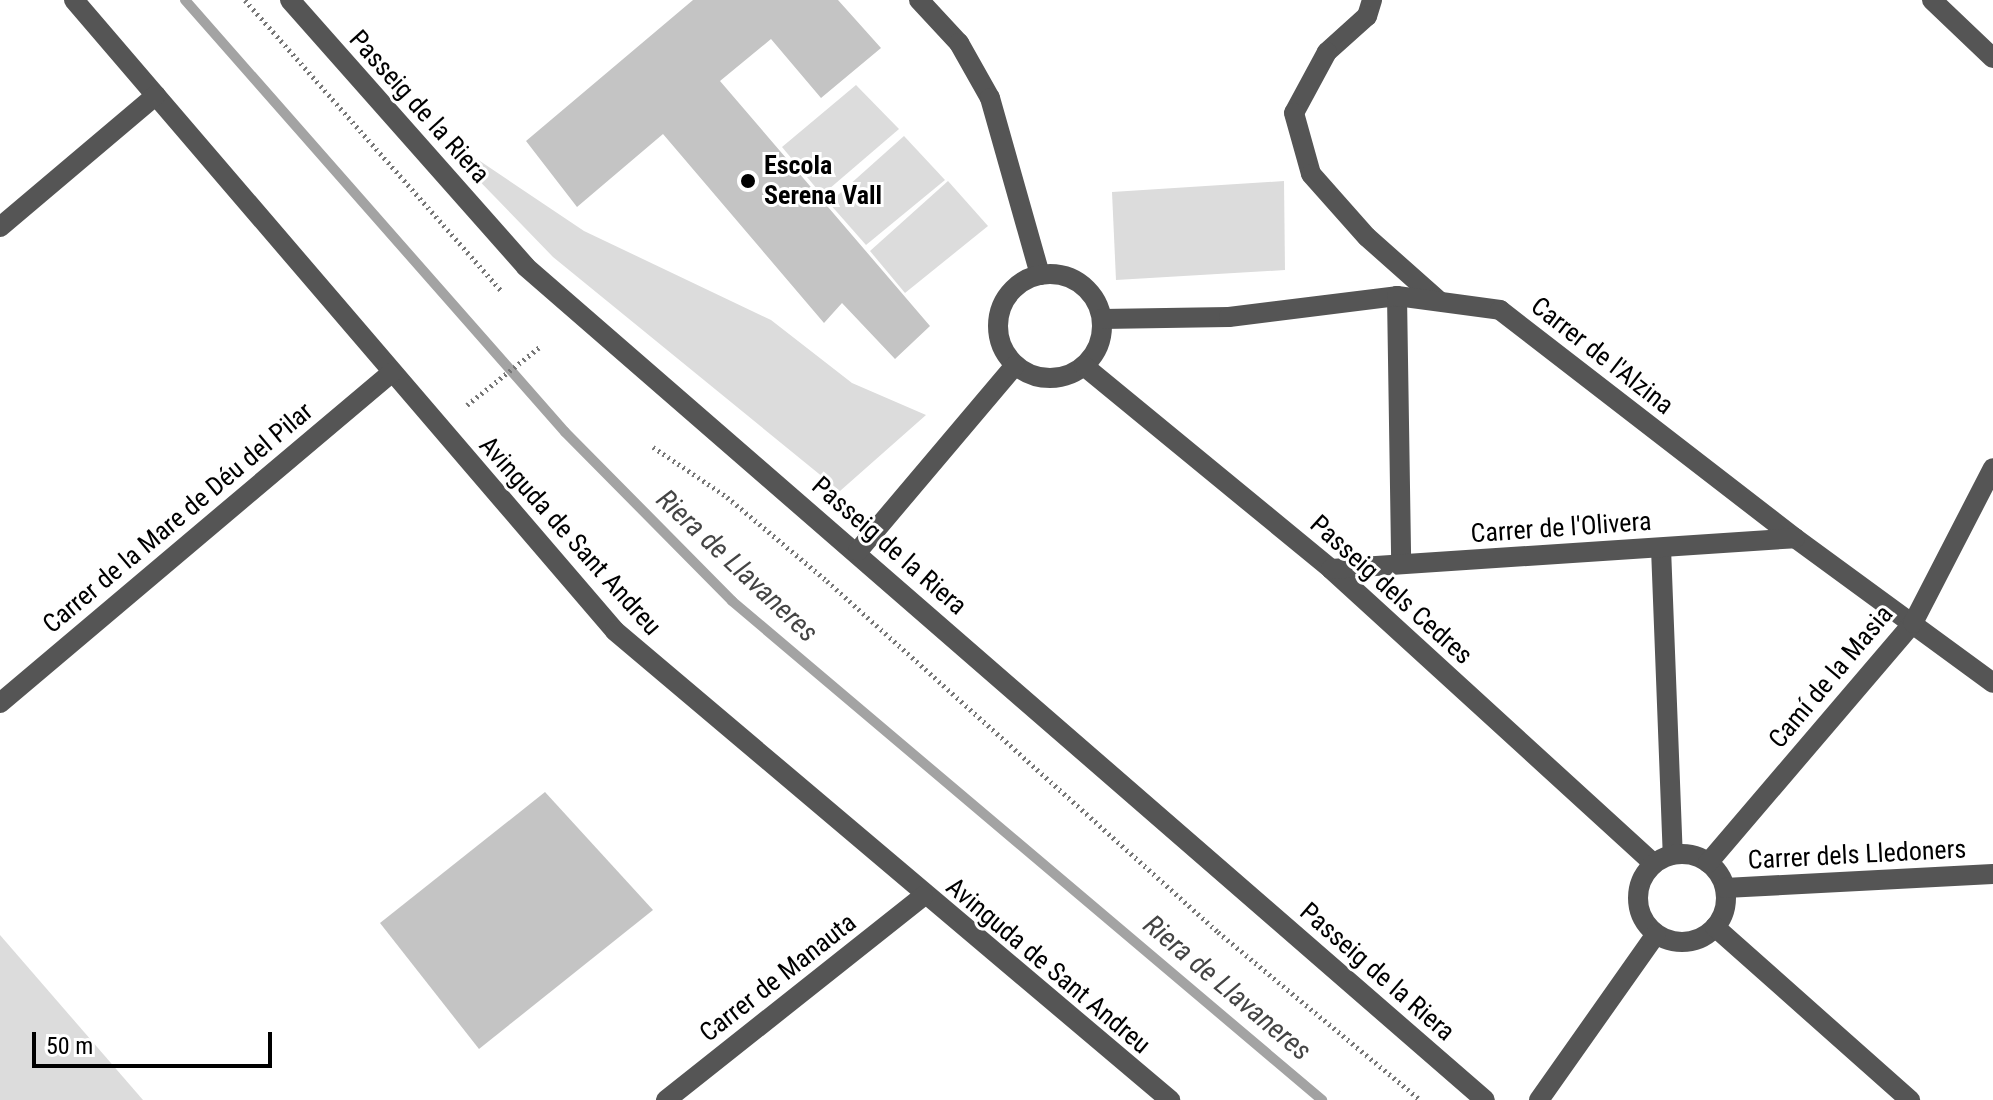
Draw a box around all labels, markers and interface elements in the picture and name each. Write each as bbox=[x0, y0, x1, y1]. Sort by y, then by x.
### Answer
street label: Passeig de la Riera bbox=[342, 24, 496, 190]
place label: Escola Serena Vall bbox=[764, 150, 882, 212]
marker: Escola Serena Vall bbox=[739, 172, 757, 190]
street label: Carrer de l'Alzina bbox=[1525, 291, 1679, 421]
street label: Carrer de la Mare de Déu del Pilar bbox=[37, 396, 319, 640]
street label: Avinguda de Sant Andreu bbox=[472, 430, 668, 642]
street label: Passeig de la Riera bbox=[805, 470, 973, 622]
water label: Riera de Llavaneres bbox=[649, 483, 825, 649]
street label: Carrer de l'Olivera bbox=[1470, 506, 1652, 550]
street label: Passeig dels Cedres bbox=[1303, 509, 1479, 671]
street label: Camí de la Masia bbox=[1762, 599, 1900, 755]
street label: Carrer dels Lledoners bbox=[1747, 834, 1967, 876]
street label: Avinguda de Sant Andreu bbox=[940, 871, 1156, 1061]
street label: Passeig de la Riera bbox=[1293, 896, 1461, 1048]
street label: Carrer de Manauta bbox=[694, 907, 862, 1049]
water label: Riera de Llavaneres bbox=[1136, 908, 1318, 1068]
scale bar bbox=[36, 1016, 276, 1066]
text: 50 m bbox=[46, 1032, 93, 1060]

